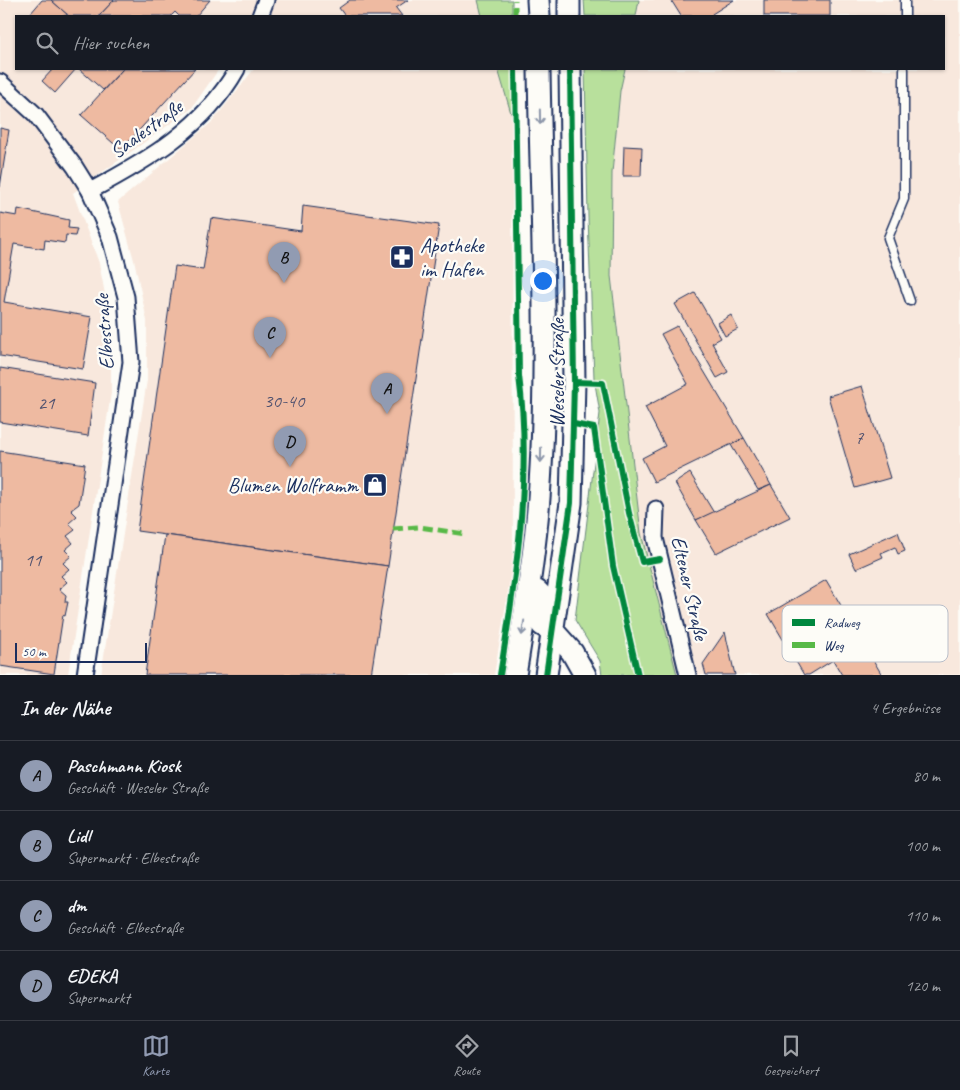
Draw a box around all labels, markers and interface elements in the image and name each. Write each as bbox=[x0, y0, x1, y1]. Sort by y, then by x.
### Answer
search box bbox=[15, 15, 945, 70]
icon: search bbox=[33, 29, 61, 57]
text: Hier suchen bbox=[73, 31, 149, 55]
street label: Saalestraße bbox=[104, 93, 189, 164]
one-way arrow bbox=[535, 109, 545, 125]
place label: Apotheke im Hafen bbox=[420, 232, 485, 282]
pin: B bbox=[268, 242, 300, 283]
pharmacy icon: Apotheke im Hafen bbox=[389, 244, 415, 270]
your location bbox=[530, 268, 556, 294]
street label: Elbestraße bbox=[88, 291, 120, 371]
street label: Weseler Straße bbox=[544, 316, 570, 427]
pin: C bbox=[254, 317, 286, 358]
pin: A bbox=[371, 373, 403, 414]
house number: 30-40 bbox=[264, 389, 306, 413]
house number: 21 bbox=[37, 391, 56, 415]
pin: D bbox=[274, 426, 306, 467]
house number: 7 bbox=[855, 426, 865, 450]
one-way arrow bbox=[536, 446, 546, 463]
place label: Blumen Wolframm bbox=[228, 472, 359, 498]
shop icon: Blumen Wolframm bbox=[362, 472, 388, 498]
street label: Eltener Straße bbox=[665, 533, 715, 645]
house number: 11 bbox=[24, 548, 43, 572]
legend bbox=[782, 605, 948, 662]
text: Radweg bbox=[824, 614, 861, 631]
one-way arrow bbox=[517, 619, 527, 635]
text: Weg bbox=[824, 637, 845, 654]
scale bar bbox=[15, 640, 148, 663]
text: 50 m bbox=[22, 643, 46, 660]
text: In der Nähe bbox=[20, 695, 110, 721]
text: 4 Ergebnisse bbox=[871, 698, 940, 718]
text: Paschmann Kiosk bbox=[67, 754, 181, 778]
text: A bbox=[32, 766, 40, 786]
text: 80 m bbox=[913, 766, 940, 786]
text: Geschäft · Weseler Straße bbox=[67, 778, 208, 798]
text: Lidl bbox=[67, 824, 90, 848]
text: B bbox=[32, 836, 40, 856]
text: 100 m bbox=[906, 836, 940, 856]
text: Supermarkt · Elbestraße bbox=[67, 848, 198, 868]
text: dm bbox=[67, 894, 86, 918]
text: C bbox=[32, 906, 40, 926]
text: 110 m bbox=[906, 906, 940, 926]
text: Geschäft · Elbestraße bbox=[67, 918, 183, 938]
text: EDEKA bbox=[67, 964, 117, 988]
text: D bbox=[31, 976, 41, 996]
text: 120 m bbox=[906, 976, 940, 996]
text: Supermarkt bbox=[67, 988, 130, 1008]
tab: Karte bbox=[142, 1032, 170, 1079]
tab: Route bbox=[453, 1032, 481, 1079]
tab: Gespeichert bbox=[764, 1032, 818, 1079]

